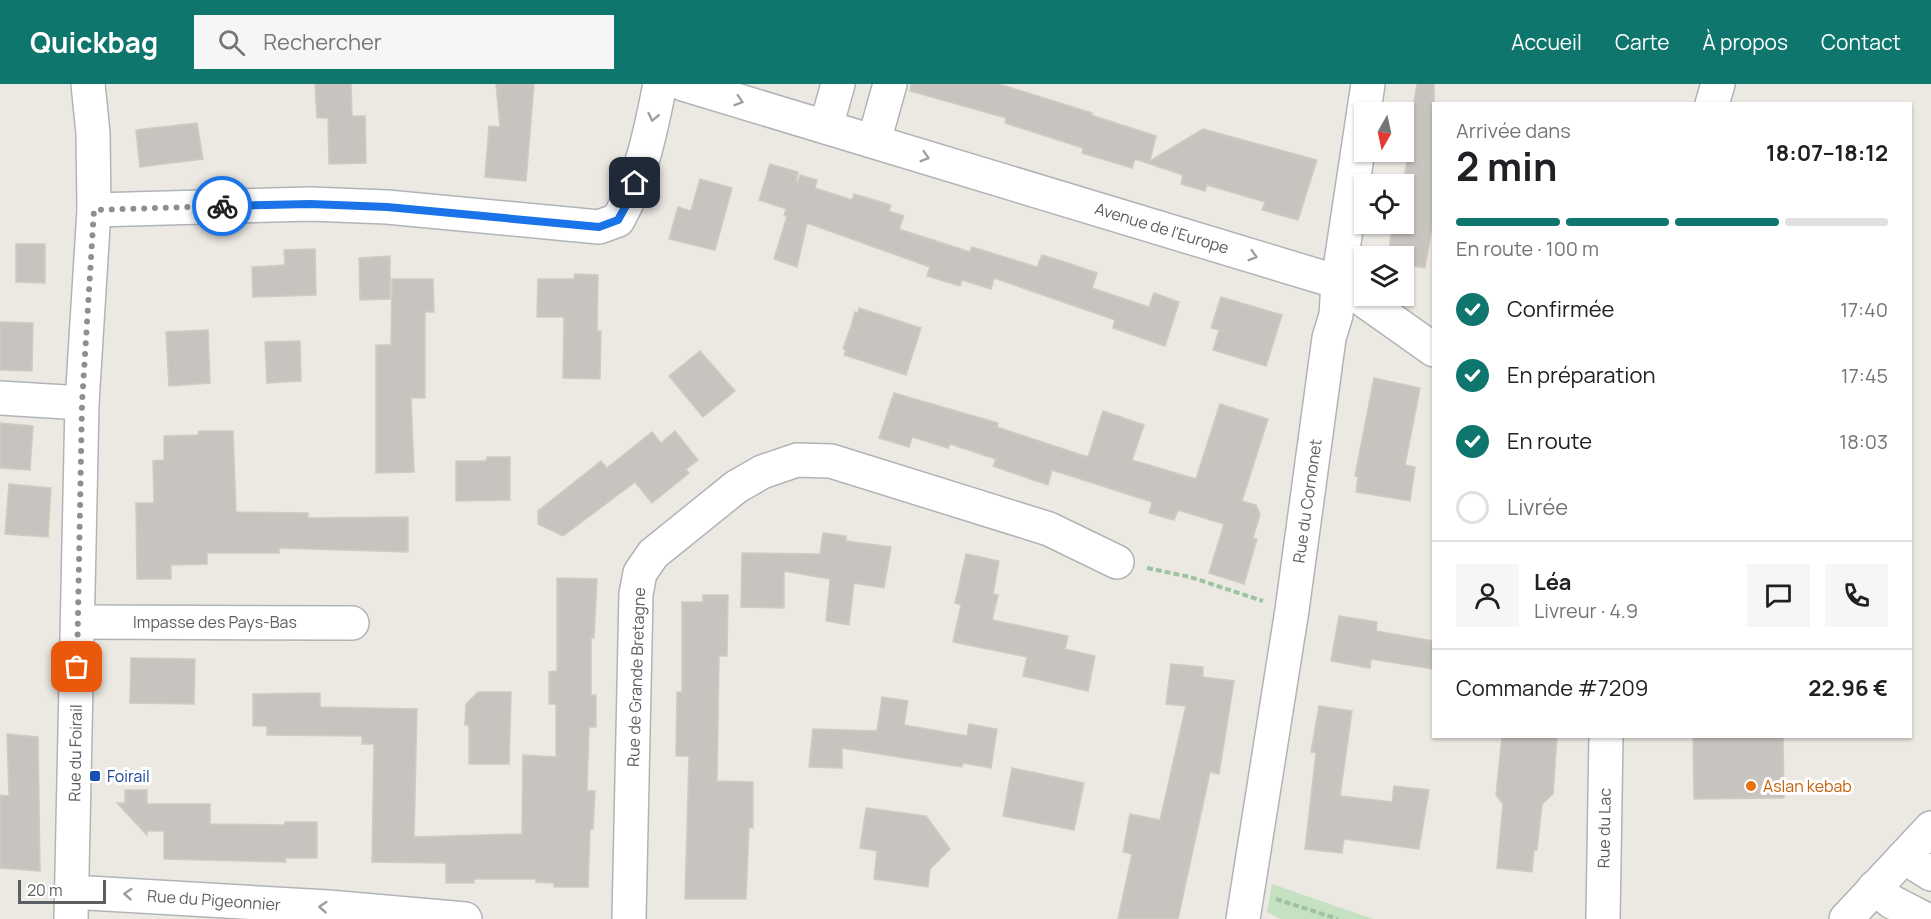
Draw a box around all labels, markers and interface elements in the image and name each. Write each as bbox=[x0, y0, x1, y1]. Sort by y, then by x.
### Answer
search box bbox=[194, 15, 614, 69]
text: Quickbag bbox=[30, 23, 158, 61]
icon: search bbox=[215, 26, 248, 59]
text: Rechercher bbox=[263, 27, 382, 57]
text: Accueil bbox=[1511, 28, 1582, 56]
text: Carte bbox=[1615, 28, 1669, 56]
text: À propos bbox=[1702, 28, 1788, 56]
text: Contact bbox=[1821, 28, 1901, 56]
one-way arrow bbox=[733, 94, 744, 106]
north arrow bbox=[1354, 102, 1414, 162]
map controls bbox=[1354, 102, 1414, 306]
one-way arrow bbox=[648, 111, 661, 121]
text: Arrivée dans bbox=[1456, 117, 1571, 144]
text: 18:07–18:12 bbox=[1766, 138, 1888, 168]
text: 2 min bbox=[1456, 139, 1557, 193]
one-way arrow bbox=[920, 150, 930, 162]
pin bbox=[609, 157, 660, 208]
icon: home bbox=[618, 166, 651, 199]
button: locate bbox=[1354, 174, 1414, 234]
courier bbox=[192, 176, 252, 236]
icon: bike bbox=[206, 190, 239, 223]
street label: Avenue de l'Europe bbox=[1092, 197, 1232, 259]
text: En route · 100 m bbox=[1456, 235, 1599, 262]
button: layers bbox=[1354, 246, 1414, 306]
one-way arrow bbox=[1247, 249, 1258, 261]
icon: check bbox=[1456, 293, 1489, 326]
text: Confirmée bbox=[1507, 294, 1614, 324]
text: 17:40 bbox=[1840, 296, 1888, 323]
icon: check bbox=[1456, 359, 1489, 392]
text: En préparation bbox=[1507, 360, 1655, 390]
text: 17:45 bbox=[1841, 362, 1888, 389]
icon: check bbox=[1456, 425, 1489, 458]
text: En route bbox=[1507, 426, 1592, 456]
text: 18:03 bbox=[1839, 428, 1888, 455]
street label: Rue du Cornonet bbox=[1287, 438, 1327, 564]
text: Livrée bbox=[1507, 492, 1568, 522]
button: person bbox=[1456, 564, 1519, 627]
button: chat bbox=[1747, 564, 1810, 627]
button: phone bbox=[1825, 564, 1888, 627]
text: Léa bbox=[1534, 567, 1571, 597]
street label: Rue de Grande Bretagne bbox=[622, 587, 650, 767]
text: Livreur · 4.9 bbox=[1534, 597, 1638, 624]
street label: Impasse des Pays-Bas bbox=[133, 611, 297, 633]
pin bbox=[51, 641, 102, 692]
icon: bag bbox=[60, 650, 93, 683]
text: Commande #7209 bbox=[1456, 673, 1648, 703]
text: 22.96 € bbox=[1808, 673, 1888, 703]
street label: Rue du Foirail bbox=[63, 704, 87, 802]
place label: Foirail bbox=[107, 765, 150, 787]
marker: Foirail bbox=[88, 769, 102, 783]
place label: Aslan kebab bbox=[1763, 775, 1852, 797]
marker: Aslan kebab bbox=[1744, 779, 1758, 793]
street label: Rue du Lac bbox=[1592, 788, 1616, 868]
scale bar bbox=[18, 877, 106, 904]
text: 20 m bbox=[27, 879, 63, 901]
street label: Rue du Pigeonnier bbox=[146, 884, 282, 916]
one-way arrow bbox=[124, 888, 133, 901]
one-way arrow bbox=[318, 900, 327, 913]

